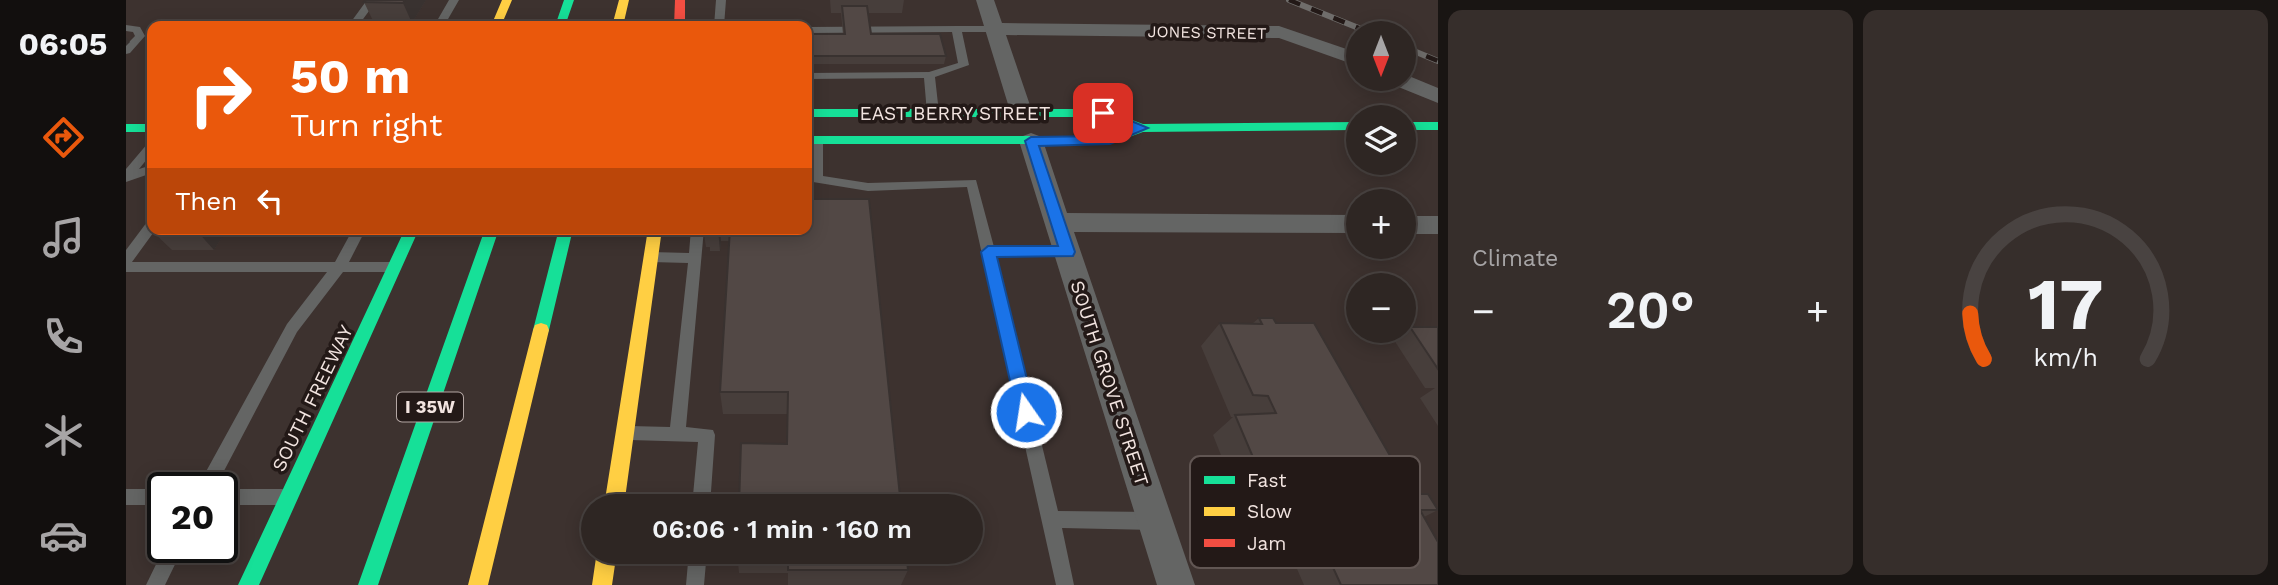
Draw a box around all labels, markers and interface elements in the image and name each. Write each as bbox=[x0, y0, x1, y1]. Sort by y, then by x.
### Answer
north arrow bbox=[1346, 21, 1416, 91]
map controls bbox=[1346, 21, 1416, 343]
street label: JONES STREET bbox=[1147, 22, 1267, 43]
text: 06:05 bbox=[18, 25, 108, 63]
text: 50 m bbox=[290, 47, 410, 105]
icon: right bbox=[175, 49, 266, 140]
pin bbox=[1073, 83, 1133, 143]
icon: arrive bbox=[1084, 94, 1122, 132]
street label: EAST BERRY STREET bbox=[860, 102, 1050, 125]
button: layers bbox=[1346, 105, 1416, 175]
text: Turn right bbox=[290, 106, 442, 144]
icon: directions bbox=[39, 113, 88, 162]
icon: left bbox=[251, 182, 289, 220]
text: Then bbox=[175, 186, 237, 216]
button: + bbox=[1346, 189, 1416, 259]
icon: music bbox=[39, 213, 88, 262]
text: Climate bbox=[1472, 245, 1558, 272]
text: 17 bbox=[2028, 261, 2103, 347]
button: − bbox=[1346, 273, 1416, 343]
street label: SOUTH GROVE STREET bbox=[1065, 278, 1154, 489]
text: 20° bbox=[1606, 280, 1695, 341]
text: − bbox=[1472, 289, 1495, 333]
text: + bbox=[1806, 289, 1829, 333]
icon: phone bbox=[39, 312, 88, 361]
street label: SOUTH FREEWAY bbox=[267, 321, 358, 475]
text: km/h bbox=[2033, 342, 2098, 371]
position arrow bbox=[989, 375, 1063, 449]
road number: I 35W bbox=[397, 393, 463, 422]
icon: climate bbox=[39, 411, 88, 460]
legend bbox=[1190, 456, 1420, 568]
text: Fast bbox=[1247, 469, 1286, 492]
speed limit sign: 20 bbox=[147, 472, 238, 563]
text: Slow bbox=[1247, 500, 1292, 523]
icon: car bbox=[39, 511, 88, 560]
text: 06:06 · 1 min · 160 m bbox=[652, 514, 912, 544]
text: Jam bbox=[1247, 532, 1286, 555]

